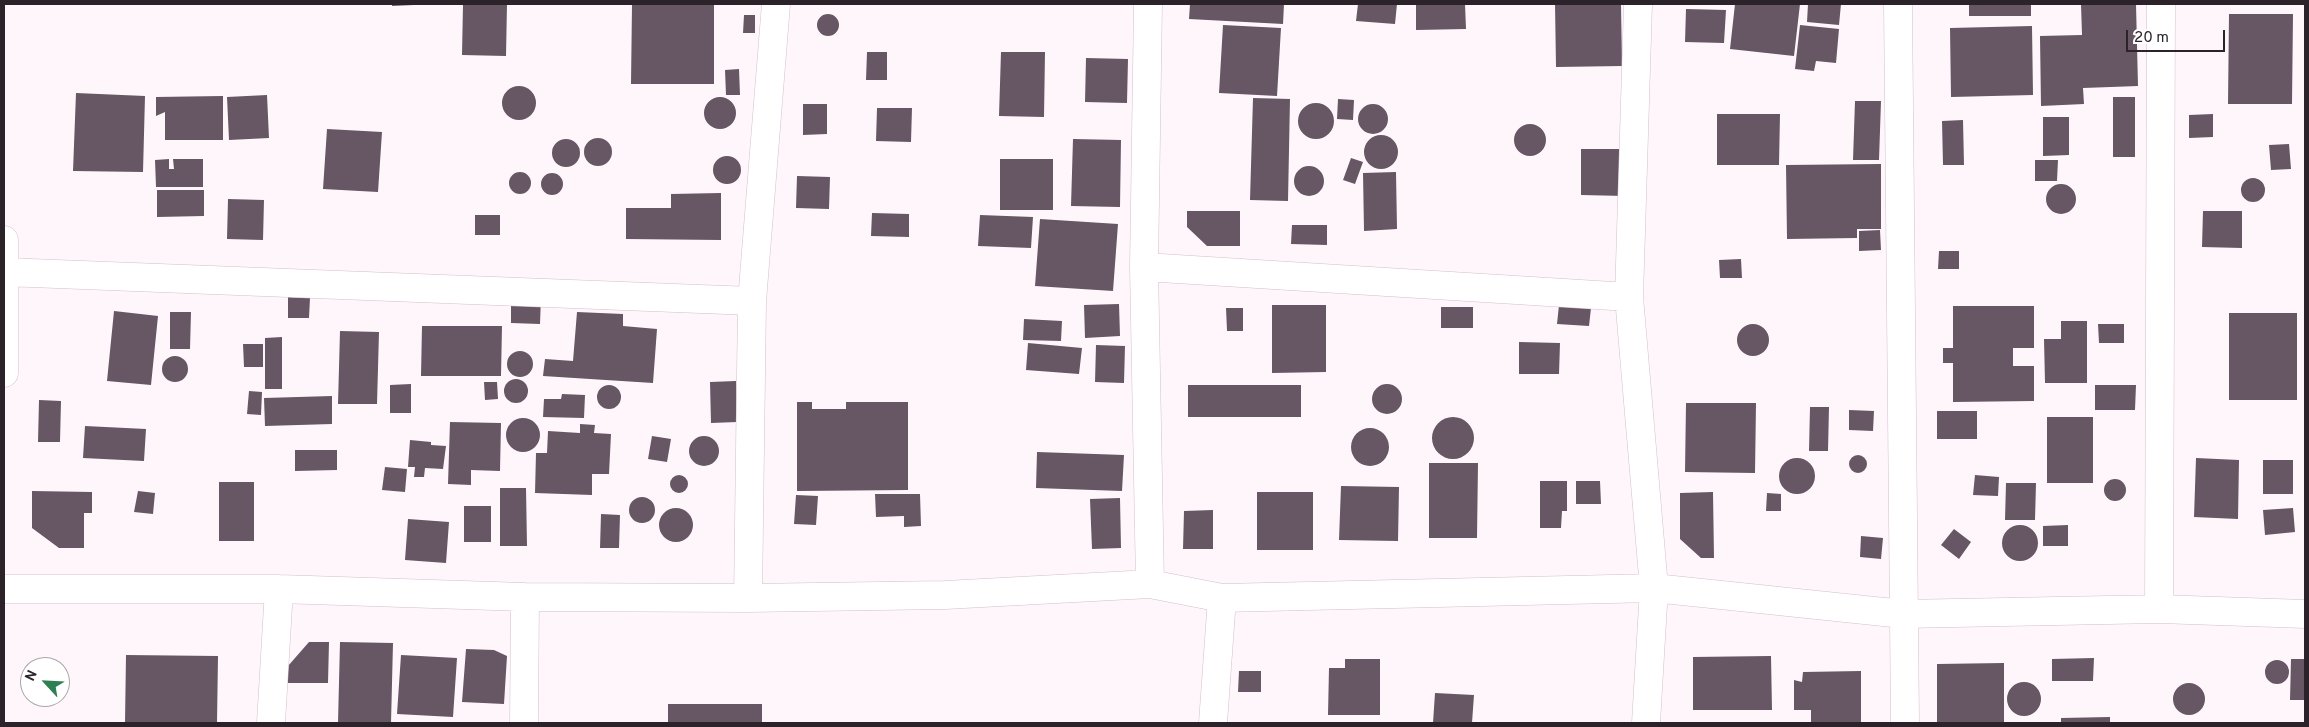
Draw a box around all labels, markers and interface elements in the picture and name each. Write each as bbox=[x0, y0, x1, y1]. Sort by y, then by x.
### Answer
scale bar bbox=[2129, 20, 2228, 52]
text: 20 m bbox=[2134, 29, 2169, 48]
north arrow bbox=[20, 657, 70, 707]
text: N bbox=[22, 668, 42, 684]

